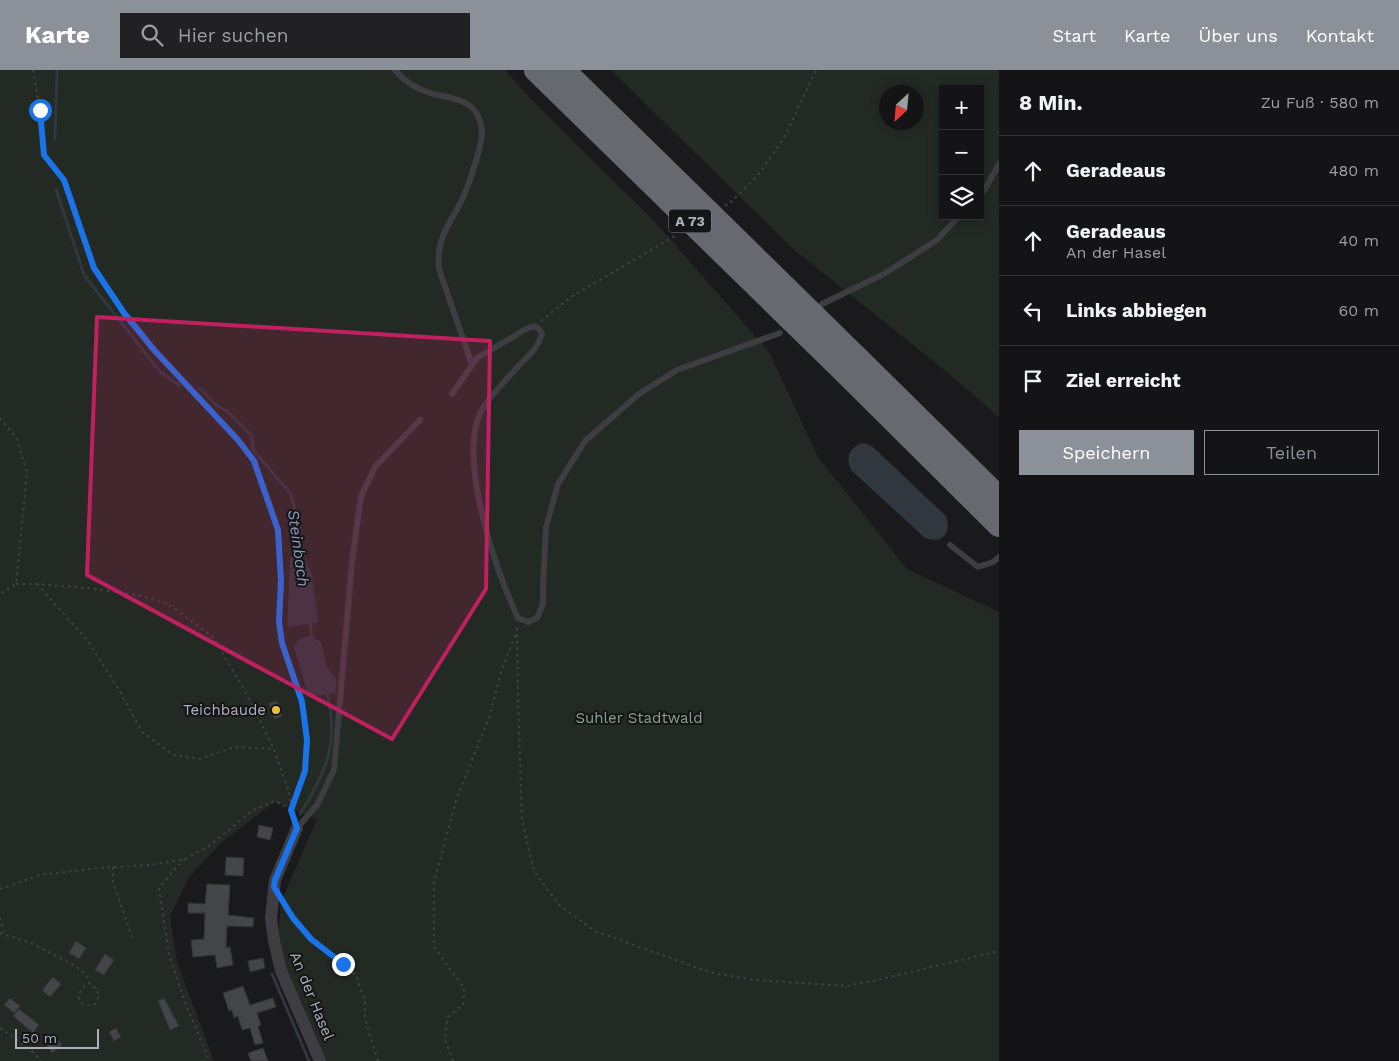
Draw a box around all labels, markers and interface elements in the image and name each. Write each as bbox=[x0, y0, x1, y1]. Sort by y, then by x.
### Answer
search box bbox=[120, 13, 470, 58]
text: Karte bbox=[25, 21, 90, 49]
icon: search bbox=[138, 21, 166, 49]
text: Hier suchen bbox=[178, 24, 288, 47]
text: Start bbox=[1052, 25, 1096, 46]
text: Karte bbox=[1124, 25, 1171, 46]
text: Über uns bbox=[1199, 25, 1278, 46]
text: Kontakt bbox=[1306, 25, 1374, 46]
north arrow bbox=[879, 85, 924, 130]
map controls bbox=[939, 85, 984, 220]
button: + bbox=[939, 85, 984, 130]
text: 8 Min. bbox=[1019, 90, 1083, 115]
text: Zu Fuß · 580 m bbox=[1261, 93, 1379, 112]
route start bbox=[29, 99, 52, 122]
button: − bbox=[939, 130, 984, 175]
icon: ahead bbox=[1019, 157, 1047, 185]
text: Geradeaus bbox=[1066, 159, 1166, 182]
text: 480 m bbox=[1329, 161, 1379, 180]
button: layers bbox=[939, 175, 984, 220]
road number: A 73 bbox=[669, 210, 711, 232]
text: Geradeaus bbox=[1066, 220, 1166, 243]
icon: ahead bbox=[1019, 227, 1047, 255]
text: 40 m bbox=[1339, 231, 1379, 250]
text: An der Hasel bbox=[1066, 243, 1166, 262]
icon: left bbox=[1019, 297, 1047, 325]
text: Links abbiegen bbox=[1066, 299, 1207, 322]
text: 60 m bbox=[1339, 301, 1379, 320]
icon: arrive bbox=[1019, 367, 1047, 395]
text: Ziel erreicht bbox=[1066, 369, 1181, 392]
button: Speichern bbox=[1019, 430, 1194, 475]
button: Teilen bbox=[1204, 430, 1379, 475]
water label: Steinbach bbox=[284, 508, 313, 588]
place label: Teichbaude bbox=[183, 701, 266, 719]
marker: Teichbaude bbox=[270, 704, 282, 716]
park label: Suhler Stadtwald bbox=[575, 709, 703, 727]
street label: An der Hasel bbox=[286, 949, 338, 1043]
route end bbox=[332, 953, 355, 976]
scale bar bbox=[15, 1026, 99, 1049]
text: 50 m bbox=[22, 1030, 57, 1046]

